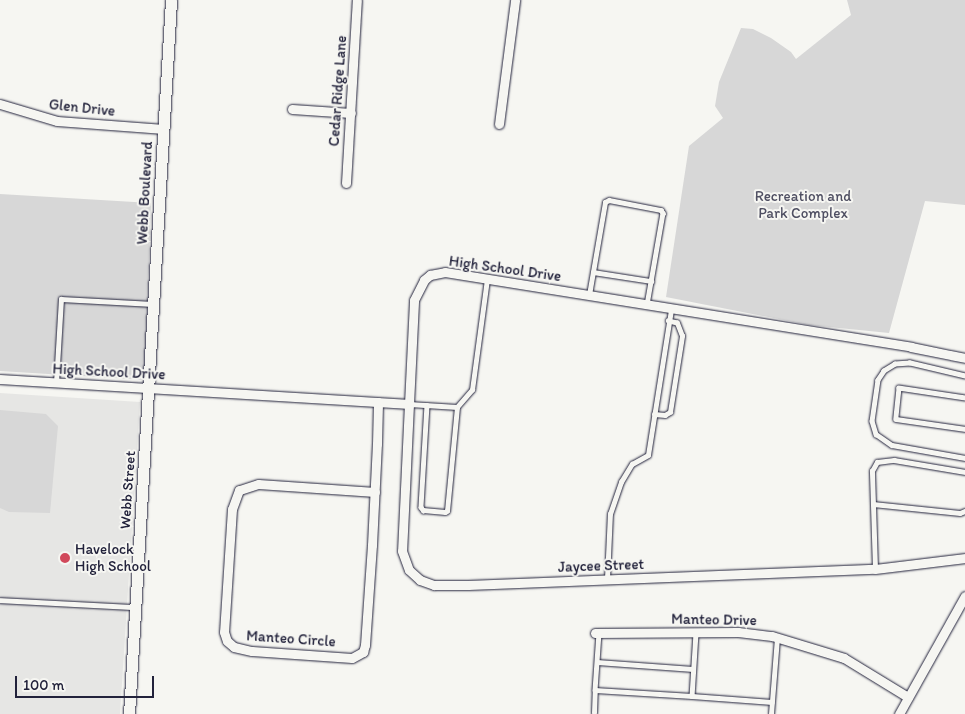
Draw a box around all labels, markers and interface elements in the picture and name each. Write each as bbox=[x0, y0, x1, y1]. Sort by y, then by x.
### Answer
street label: Cedar Ridge Lane bbox=[325, 35, 351, 147]
street label: Glen Drive bbox=[48, 96, 116, 120]
street label: Webb Boulevard bbox=[133, 140, 157, 246]
park label: Recreation and Park Complex bbox=[755, 187, 851, 222]
street label: High School Drive bbox=[448, 252, 562, 286]
street label: High School Drive bbox=[52, 360, 166, 384]
street label: Webb Street bbox=[116, 450, 140, 530]
place label: Havelock High School bbox=[75, 540, 151, 575]
marker: Havelock High School bbox=[59, 552, 71, 564]
street label: Jaycee Street bbox=[558, 556, 644, 576]
street label: Manteo Drive bbox=[671, 610, 757, 630]
street label: Manteo Circle bbox=[246, 627, 336, 651]
scale bar bbox=[18, 666, 156, 698]
text: 100 m bbox=[23, 676, 64, 694]

